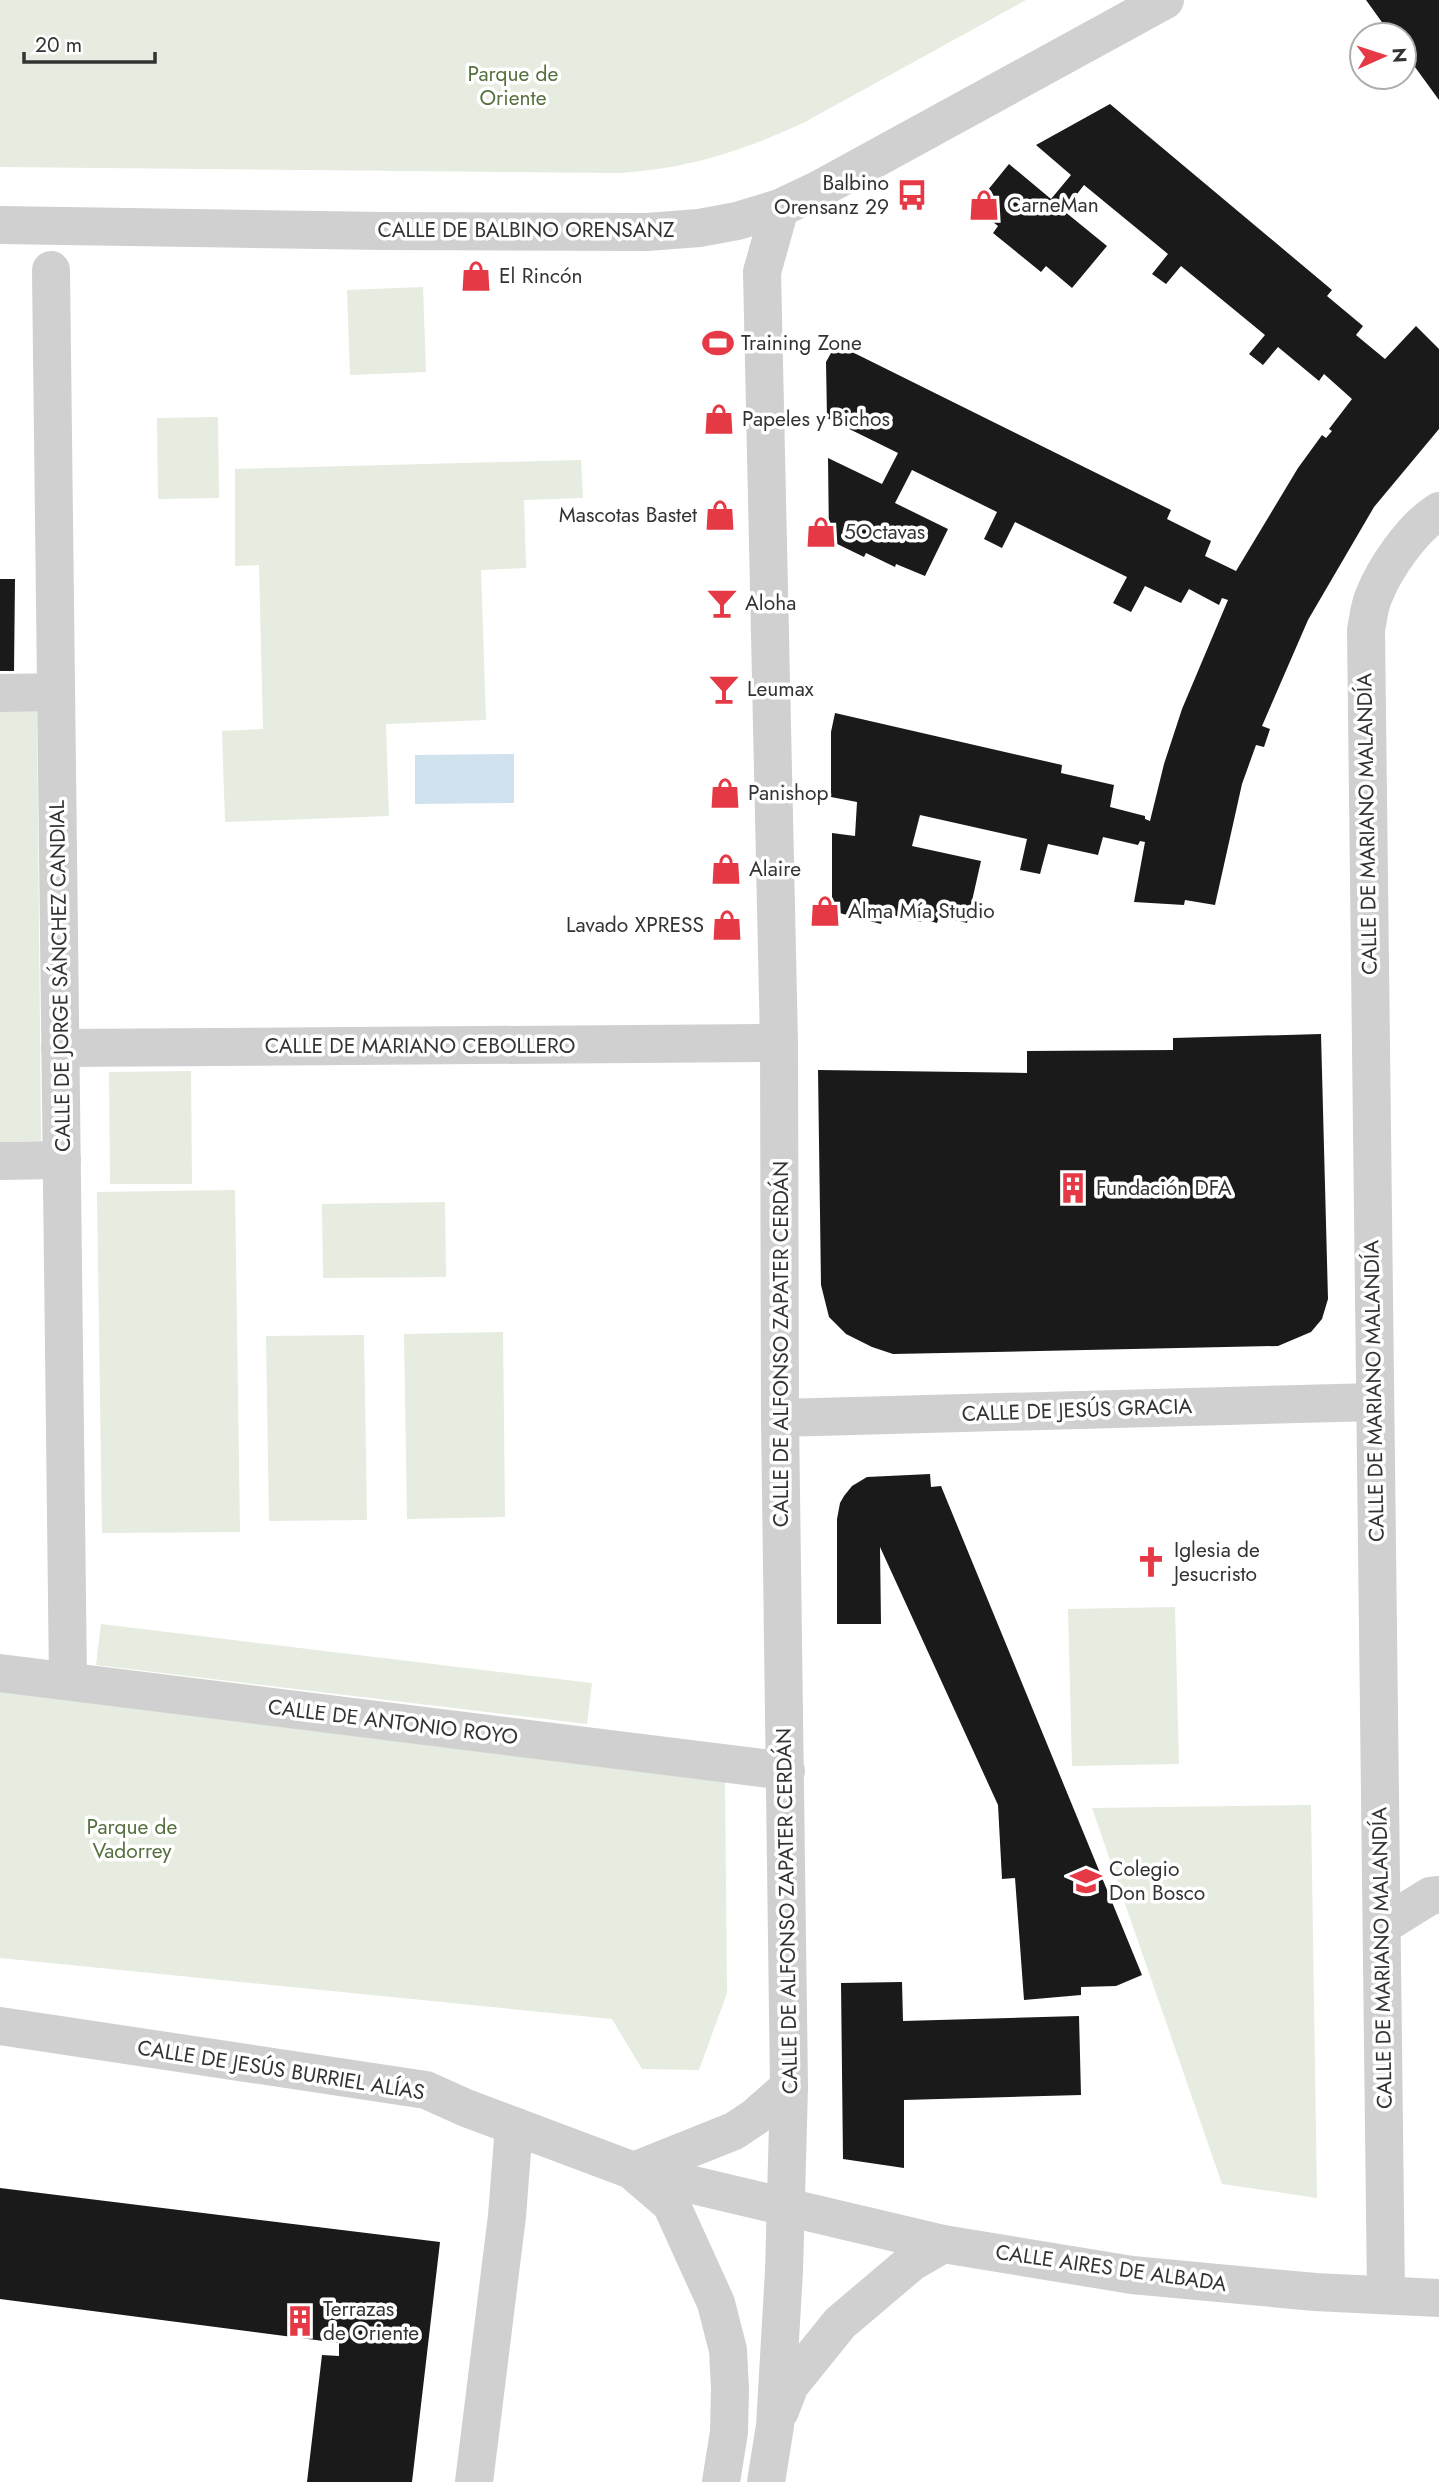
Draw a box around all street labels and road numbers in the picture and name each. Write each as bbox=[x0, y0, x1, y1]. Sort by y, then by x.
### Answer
street label: CALLE DE BALBINO ORENSANZ bbox=[378, 215, 675, 245]
street label: CALLE DE MARIANO MALANDÍA bbox=[1349, 673, 1385, 975]
street label: CALLE DE JORGE SÁNCHEZ CANDIAL bbox=[42, 799, 78, 1152]
street label: CALLE DE MARIANO CEBOLLERO bbox=[265, 1031, 575, 1061]
street label: CALLE DE ALFONSO ZAPATER CERDÁN bbox=[766, 1161, 796, 1527]
street label: CALLE DE MARIANO MALANDÍA bbox=[1356, 1240, 1392, 1542]
street label: CALLE DE JESÚS GRACIA bbox=[961, 1391, 1193, 1429]
street label: CALLE DE ANTONIO ROYO bbox=[266, 1692, 520, 1752]
street label: CALLE DE ALFONSO ZAPATER CERDÁN bbox=[769, 1728, 805, 2094]
street label: CALLE DE MARIANO MALANDÍA bbox=[1364, 1807, 1400, 2109]
street label: CALLE DE JESÚS BURRIEL ALÍAS bbox=[135, 2032, 427, 2108]
street label: CALLE AIRES DE ALBADA bbox=[994, 2237, 1229, 2299]

